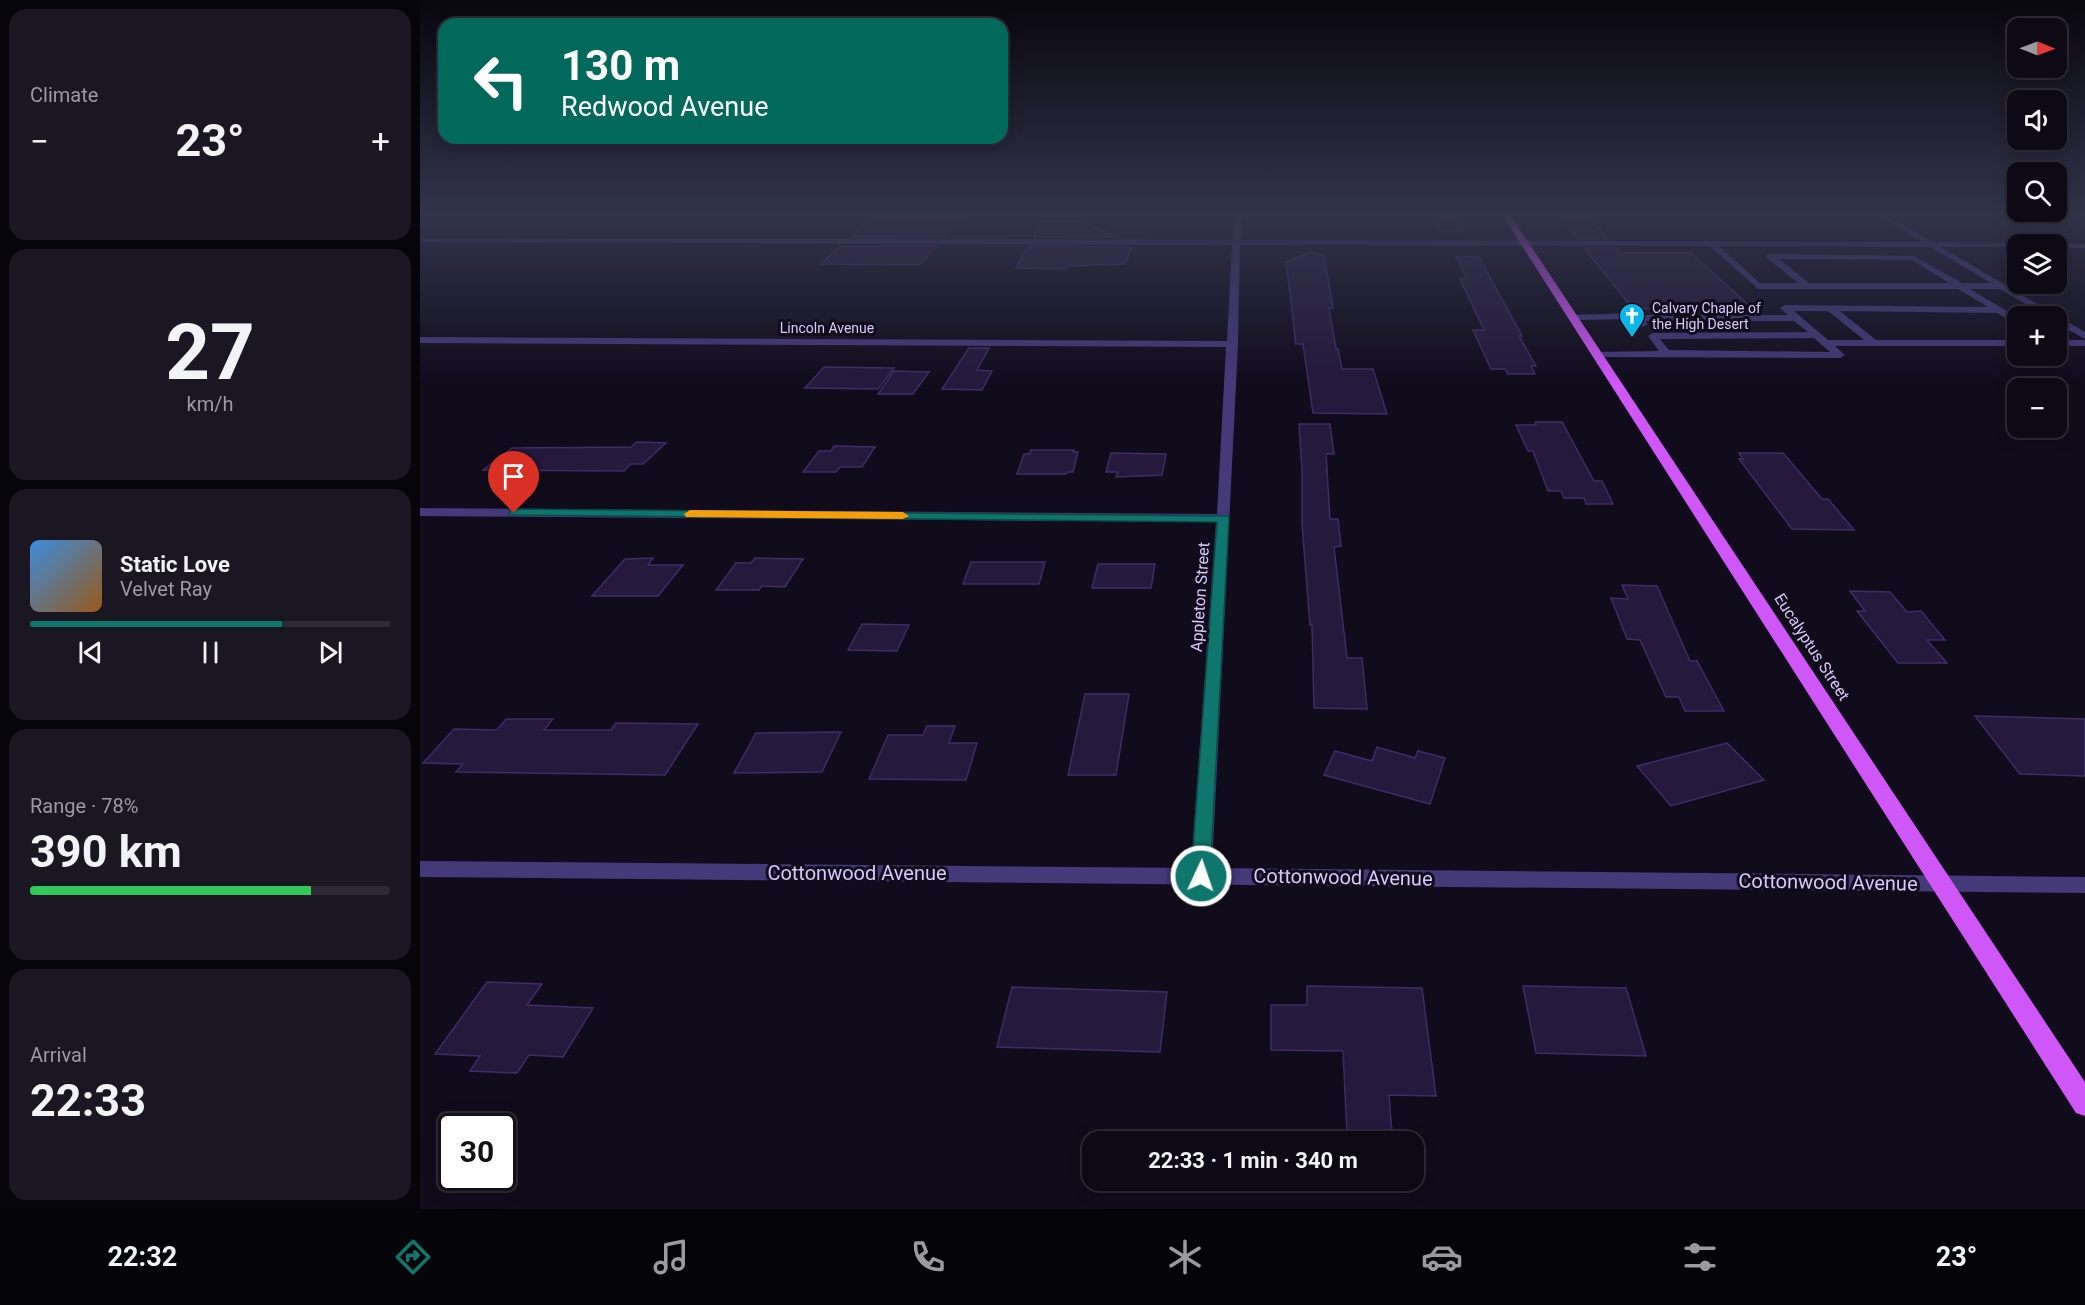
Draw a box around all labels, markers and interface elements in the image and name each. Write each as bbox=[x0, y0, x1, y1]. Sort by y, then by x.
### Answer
north arrow bbox=[2007, 18, 2067, 78]
map controls bbox=[2007, 18, 2067, 438]
text: 130 m bbox=[561, 41, 680, 90]
icon: left bbox=[462, 42, 540, 120]
text: Climate bbox=[30, 83, 98, 107]
button: sound bbox=[2007, 90, 2067, 150]
text: Redwood Avenue bbox=[561, 91, 768, 123]
text: 23° bbox=[175, 114, 245, 167]
text: − bbox=[30, 122, 49, 161]
text: + bbox=[371, 122, 390, 161]
button: search bbox=[2007, 162, 2067, 222]
button: layers bbox=[2007, 234, 2067, 294]
place label: Calvary Chaple of the High Desert bbox=[1652, 300, 1761, 332]
church icon: Calvary Chaple of the High Desert bbox=[1617, 301, 1647, 339]
button: + bbox=[2007, 306, 2067, 366]
text: 27 bbox=[165, 307, 255, 398]
street label: Lincoln Avenue bbox=[780, 320, 874, 336]
button: − bbox=[2007, 378, 2067, 438]
text: km/h bbox=[187, 392, 233, 416]
pin bbox=[488, 451, 539, 513]
icon: arrive bbox=[497, 460, 530, 493]
street label: Appleton Street bbox=[1187, 541, 1213, 653]
text: Static Love bbox=[120, 552, 230, 577]
text: Velvet Ray bbox=[120, 577, 212, 601]
street label: Eucalyptus Street bbox=[1770, 590, 1854, 704]
icon: previous bbox=[74, 636, 107, 669]
icon: pause bbox=[194, 636, 227, 669]
icon: next bbox=[314, 636, 347, 669]
text: Range · 78% bbox=[30, 794, 138, 818]
text: 390 km bbox=[30, 825, 182, 878]
position arrow bbox=[1169, 844, 1233, 908]
street label: Cottonwood Avenue bbox=[767, 861, 947, 885]
street label: Cottonwood Avenue bbox=[1253, 863, 1433, 891]
street label: Cottonwood Avenue bbox=[1738, 868, 1918, 896]
text: Arrival bbox=[30, 1043, 87, 1067]
text: 22:33 bbox=[30, 1074, 146, 1127]
speed limit sign: 30 bbox=[438, 1113, 516, 1191]
text: 22:33 · 1 min · 340 m bbox=[1148, 1148, 1358, 1173]
icon: directions bbox=[392, 1236, 434, 1278]
icon: music bbox=[650, 1236, 692, 1278]
icon: phone bbox=[907, 1236, 949, 1278]
icon: climate bbox=[1164, 1236, 1206, 1278]
icon: car bbox=[1421, 1236, 1463, 1278]
icon: filters bbox=[1679, 1236, 1721, 1278]
text: 22:32 bbox=[108, 1241, 177, 1273]
text: 23° bbox=[1936, 1241, 1977, 1273]

